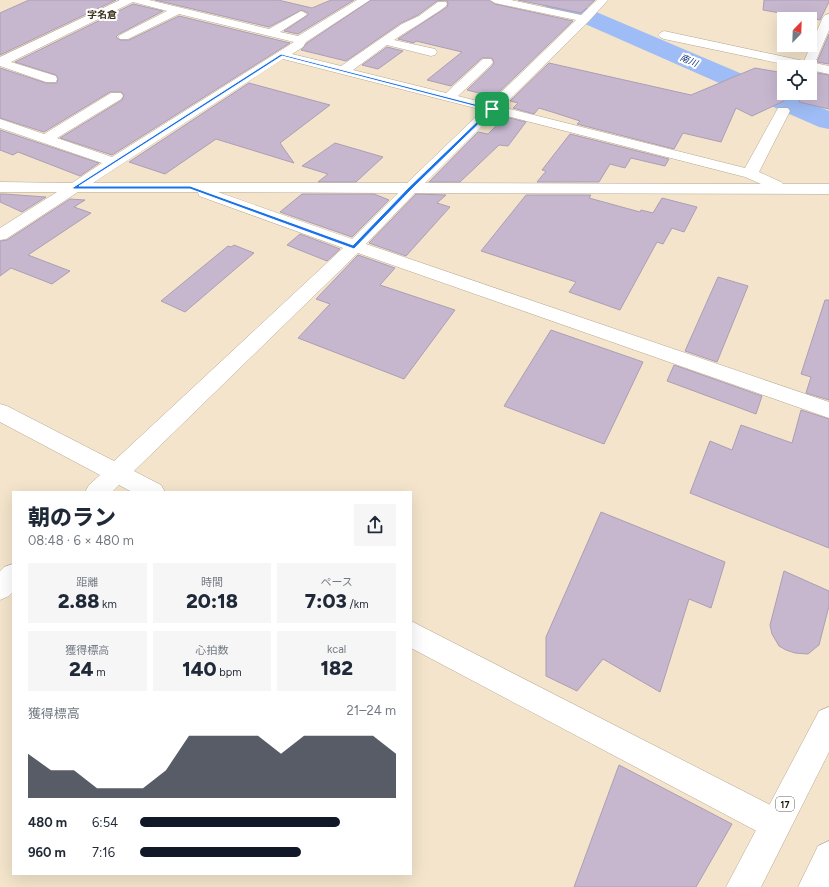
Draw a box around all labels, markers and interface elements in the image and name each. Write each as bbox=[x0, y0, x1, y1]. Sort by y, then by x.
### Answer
district label: 字名倉 bbox=[87, 8, 117, 21]
north arrow bbox=[777, 12, 817, 52]
map controls bbox=[777, 12, 817, 100]
water label: 南川 bbox=[679, 51, 700, 69]
button: locate bbox=[777, 60, 817, 100]
pin bbox=[475, 92, 509, 126]
icon: arrive bbox=[481, 98, 503, 120]
text: 朝のラン bbox=[28, 504, 116, 531]
button: share bbox=[354, 504, 396, 546]
text: 08:48 · 6 × 480 m bbox=[28, 533, 134, 548]
text: 距離 bbox=[76, 576, 98, 589]
text: 時間 bbox=[201, 576, 223, 589]
text: ペース bbox=[320, 576, 353, 589]
text: 2.88 bbox=[58, 589, 99, 613]
text: 20:18 bbox=[186, 589, 238, 613]
text: 7:03 bbox=[305, 589, 347, 613]
text: km bbox=[99, 598, 117, 611]
text: /km bbox=[347, 598, 369, 611]
text: kcal bbox=[327, 643, 346, 656]
text: 獲得標高 bbox=[65, 644, 109, 657]
text: 心拍数 bbox=[195, 644, 228, 657]
text: 182 bbox=[320, 656, 353, 680]
text: 24 bbox=[69, 657, 94, 681]
text: 140 bbox=[182, 657, 217, 681]
text: m bbox=[94, 666, 106, 679]
text: bpm bbox=[217, 666, 242, 679]
text: 21–24 m bbox=[347, 703, 396, 718]
text: 獲得標高 bbox=[28, 706, 80, 721]
road number: 17 bbox=[776, 797, 794, 811]
text: 480 m bbox=[28, 815, 67, 830]
text: 6:54 bbox=[92, 815, 118, 830]
text: 960 m bbox=[28, 845, 66, 860]
text: 7:16 bbox=[92, 845, 115, 860]

